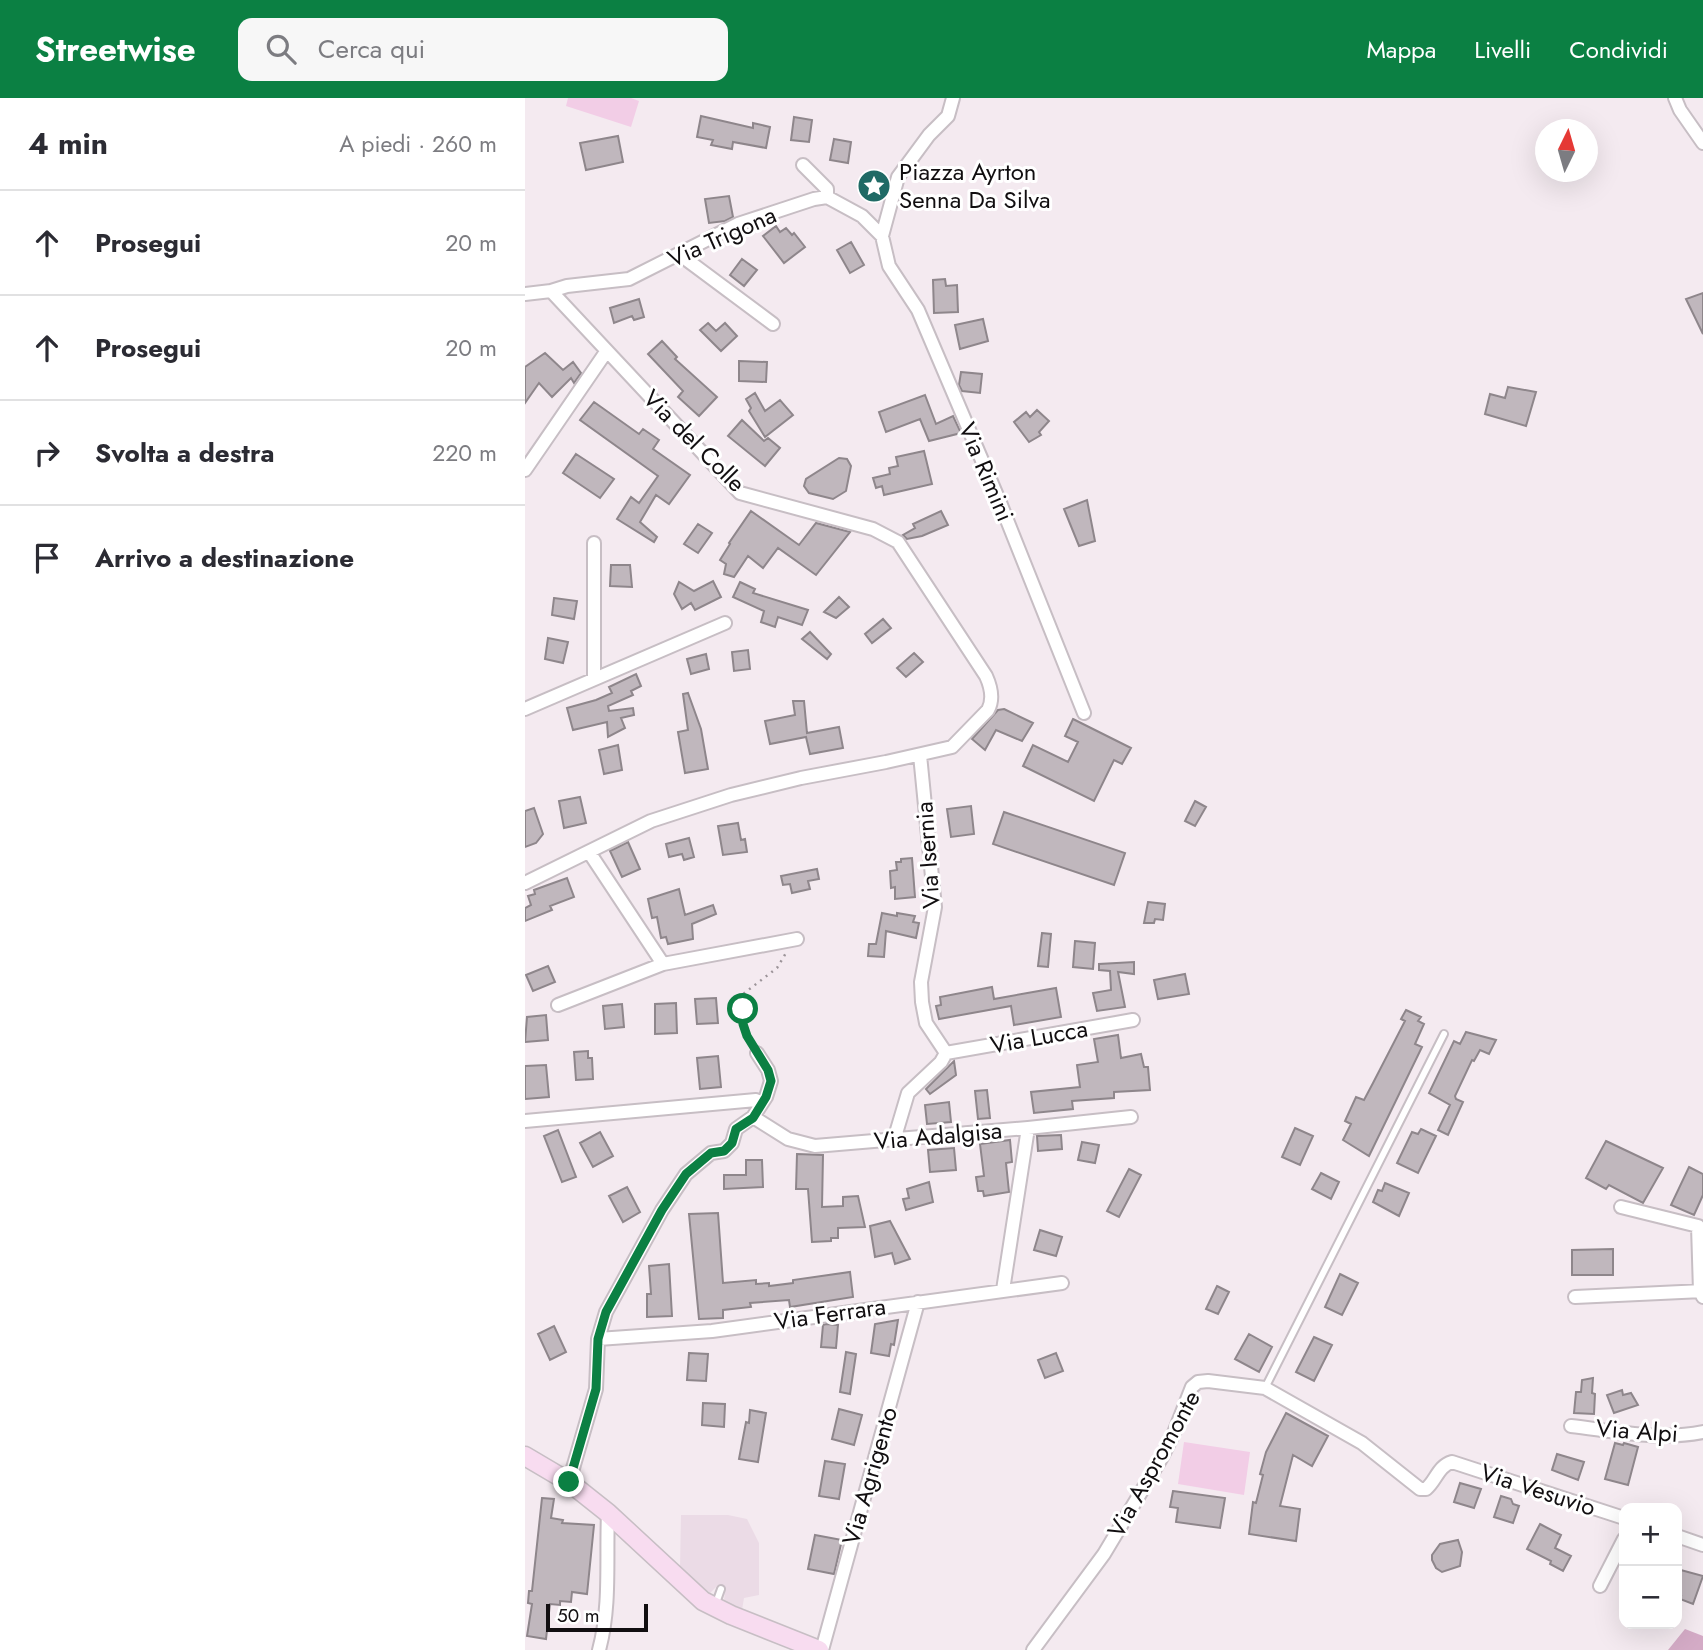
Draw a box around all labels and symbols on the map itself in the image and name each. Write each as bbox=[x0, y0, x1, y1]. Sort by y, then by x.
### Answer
north arrow bbox=[1535, 119, 1598, 182]
place label: Piazza Ayrton Senna Da Silva bbox=[899, 154, 1051, 217]
place icon: Piazza Ayrton Senna Da Silva bbox=[855, 167, 893, 205]
street label: Via Trigona bbox=[662, 197, 782, 276]
street label: Via del Colle bbox=[635, 381, 754, 500]
street label: Via Rimini bbox=[950, 417, 1023, 527]
street label: Via Isernia bbox=[906, 800, 949, 910]
route start bbox=[727, 993, 758, 1024]
street label: Via Lucca bbox=[988, 1011, 1090, 1062]
street label: Via Adalgisa bbox=[872, 1112, 1004, 1159]
street label: Via Ferrara bbox=[772, 1288, 888, 1339]
street label: Via Aspromonte bbox=[1099, 1384, 1209, 1544]
street label: Via Agrigento bbox=[833, 1403, 906, 1549]
street label: Via Alpi bbox=[1595, 1410, 1679, 1451]
street label: Via Vesuvio bbox=[1476, 1454, 1600, 1525]
route end bbox=[553, 1466, 584, 1497]
scale bar bbox=[546, 1601, 647, 1633]

